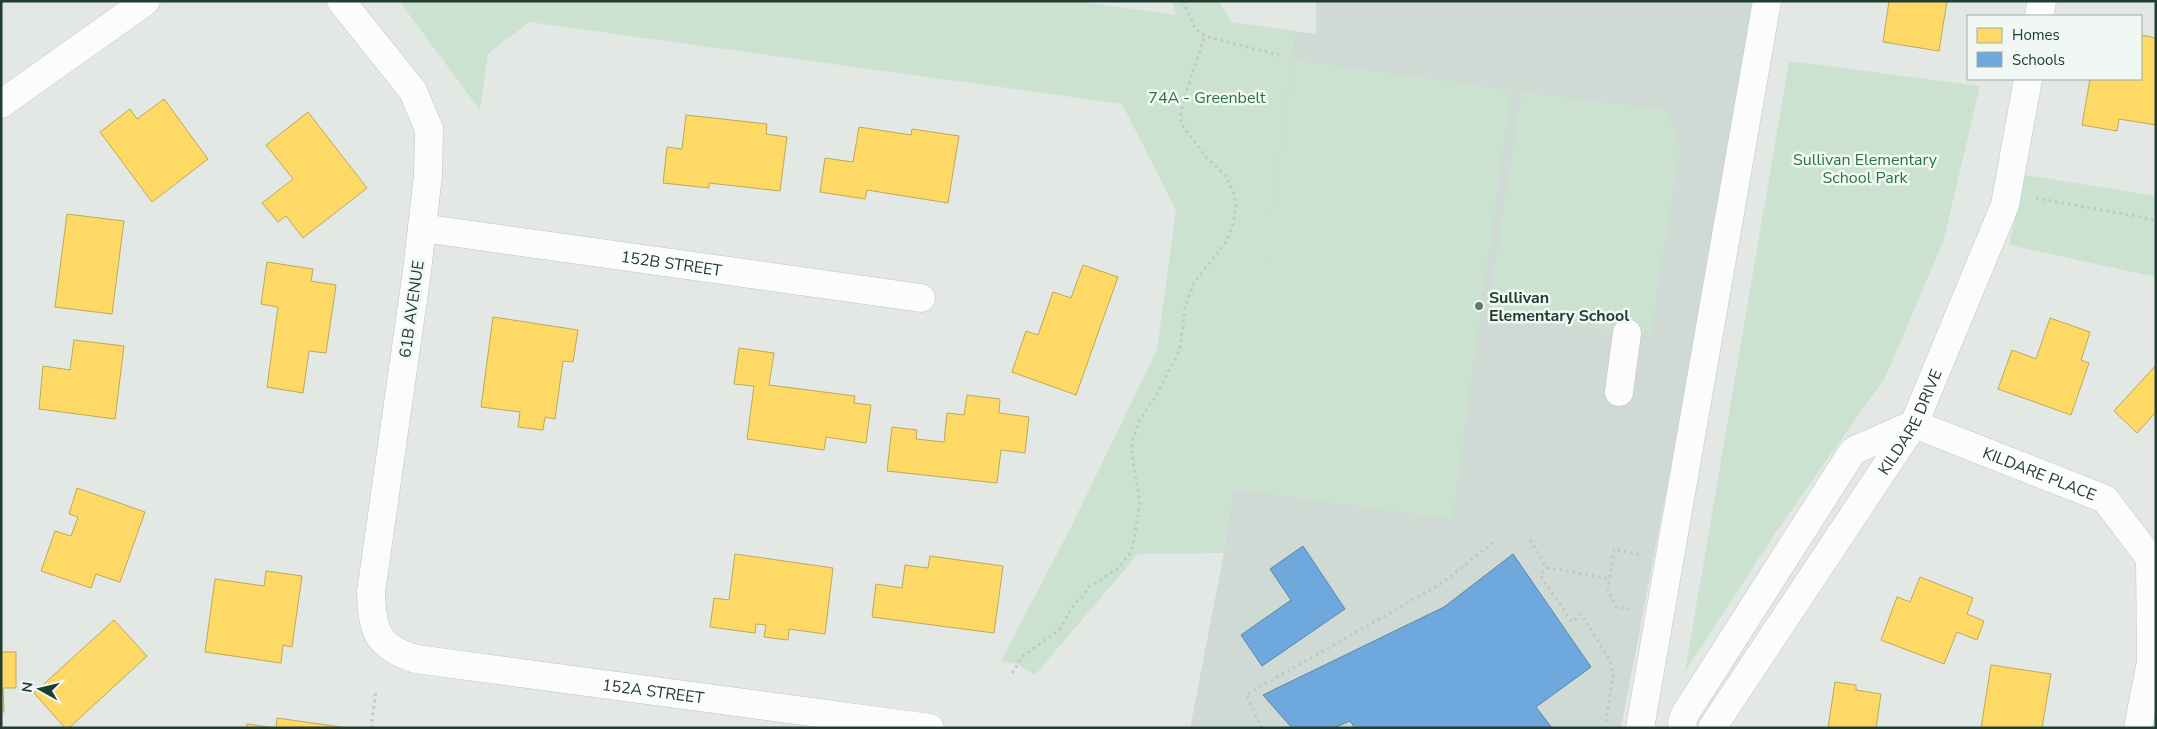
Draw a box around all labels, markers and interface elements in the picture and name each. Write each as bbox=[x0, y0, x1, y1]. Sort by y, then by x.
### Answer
legend bbox=[1967, 15, 2142, 80]
text: Homes bbox=[2012, 25, 2060, 45]
text: Schools bbox=[2012, 50, 2065, 70]
park label: 74A - Greenbelt bbox=[1148, 87, 1266, 109]
park label: Sullivan Elementary School Park bbox=[1793, 149, 1938, 189]
street label: 152B STREET bbox=[619, 246, 724, 282]
street label: 61B AVENUE bbox=[394, 259, 430, 359]
place label: Sullivan Elementary School bbox=[1489, 287, 1629, 327]
marker: Sullivan Elementary School bbox=[1473, 300, 1485, 312]
street label: KILDARE DRIVE bbox=[1873, 366, 1948, 480]
street label: KILDARE PLACE bbox=[1979, 442, 2099, 507]
north arrow bbox=[15, 664, 65, 714]
street label: 152A STREET bbox=[601, 674, 706, 710]
text: N bbox=[17, 681, 38, 694]

